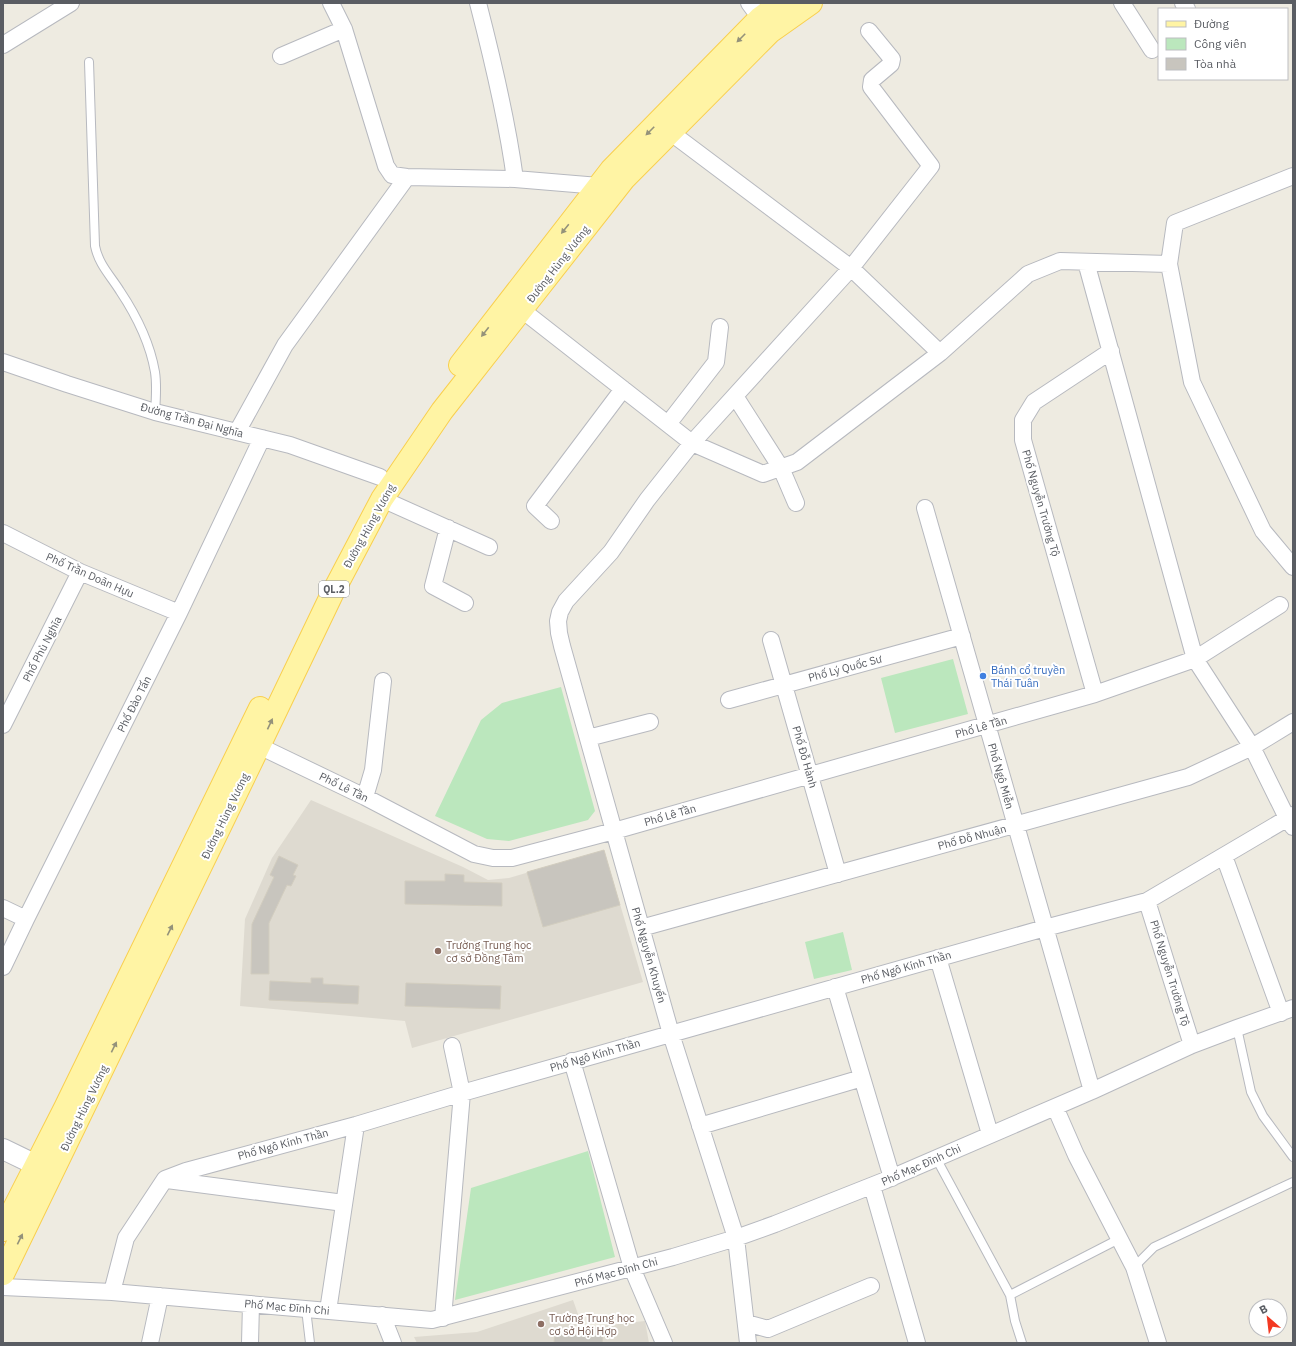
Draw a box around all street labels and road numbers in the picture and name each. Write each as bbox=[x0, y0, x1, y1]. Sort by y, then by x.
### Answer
street label: Đường Hùng Vương bbox=[524, 222, 593, 305]
street label: Đường Trần Đại Nghĩa bbox=[139, 400, 245, 441]
street label: Phố Nguyễn Trường Tộ bbox=[1019, 448, 1063, 558]
street label: Đường Hùng Vương bbox=[340, 481, 398, 571]
street label: Phố Trần Doãn Hựu bbox=[44, 549, 136, 601]
road number: QL.2 bbox=[319, 581, 349, 597]
street label: Phố Phù Nghĩa bbox=[19, 614, 65, 684]
street label: Phố Lý Quốc Sư bbox=[807, 651, 884, 685]
street label: Phố Đào Tấn bbox=[114, 673, 154, 735]
street label: Phố Lê Tần bbox=[953, 713, 1009, 741]
street label: Phố Đỗ Hành bbox=[789, 724, 821, 790]
street label: Phố Ngô Miễn bbox=[985, 741, 1017, 811]
street label: Phố Lê Tần bbox=[317, 769, 371, 805]
street label: Đường Hùng Vương bbox=[198, 770, 252, 861]
street label: Phố Lê Tần bbox=[642, 801, 698, 829]
street label: Phố Đỗ Nhuận bbox=[936, 821, 1008, 853]
street label: Phố Nguyễn Khuyến bbox=[629, 906, 669, 1004]
street label: Phố Nguyễn Trường Tộ bbox=[1147, 918, 1193, 1028]
street label: Phố Ngô Kính Thần bbox=[859, 947, 953, 987]
street label: Phố Ngô Kính Thần bbox=[548, 1035, 642, 1075]
street label: Đường Hùng Vương bbox=[57, 1062, 111, 1153]
street label: Phố Ngô Kính Thần bbox=[236, 1125, 330, 1163]
street label: Phố Mạc Đĩnh Chi bbox=[879, 1141, 963, 1189]
street label: Phố Mạc Đĩnh Chi bbox=[573, 1254, 659, 1290]
street label: Phố Mạc Đĩnh Chi bbox=[244, 1296, 330, 1318]

